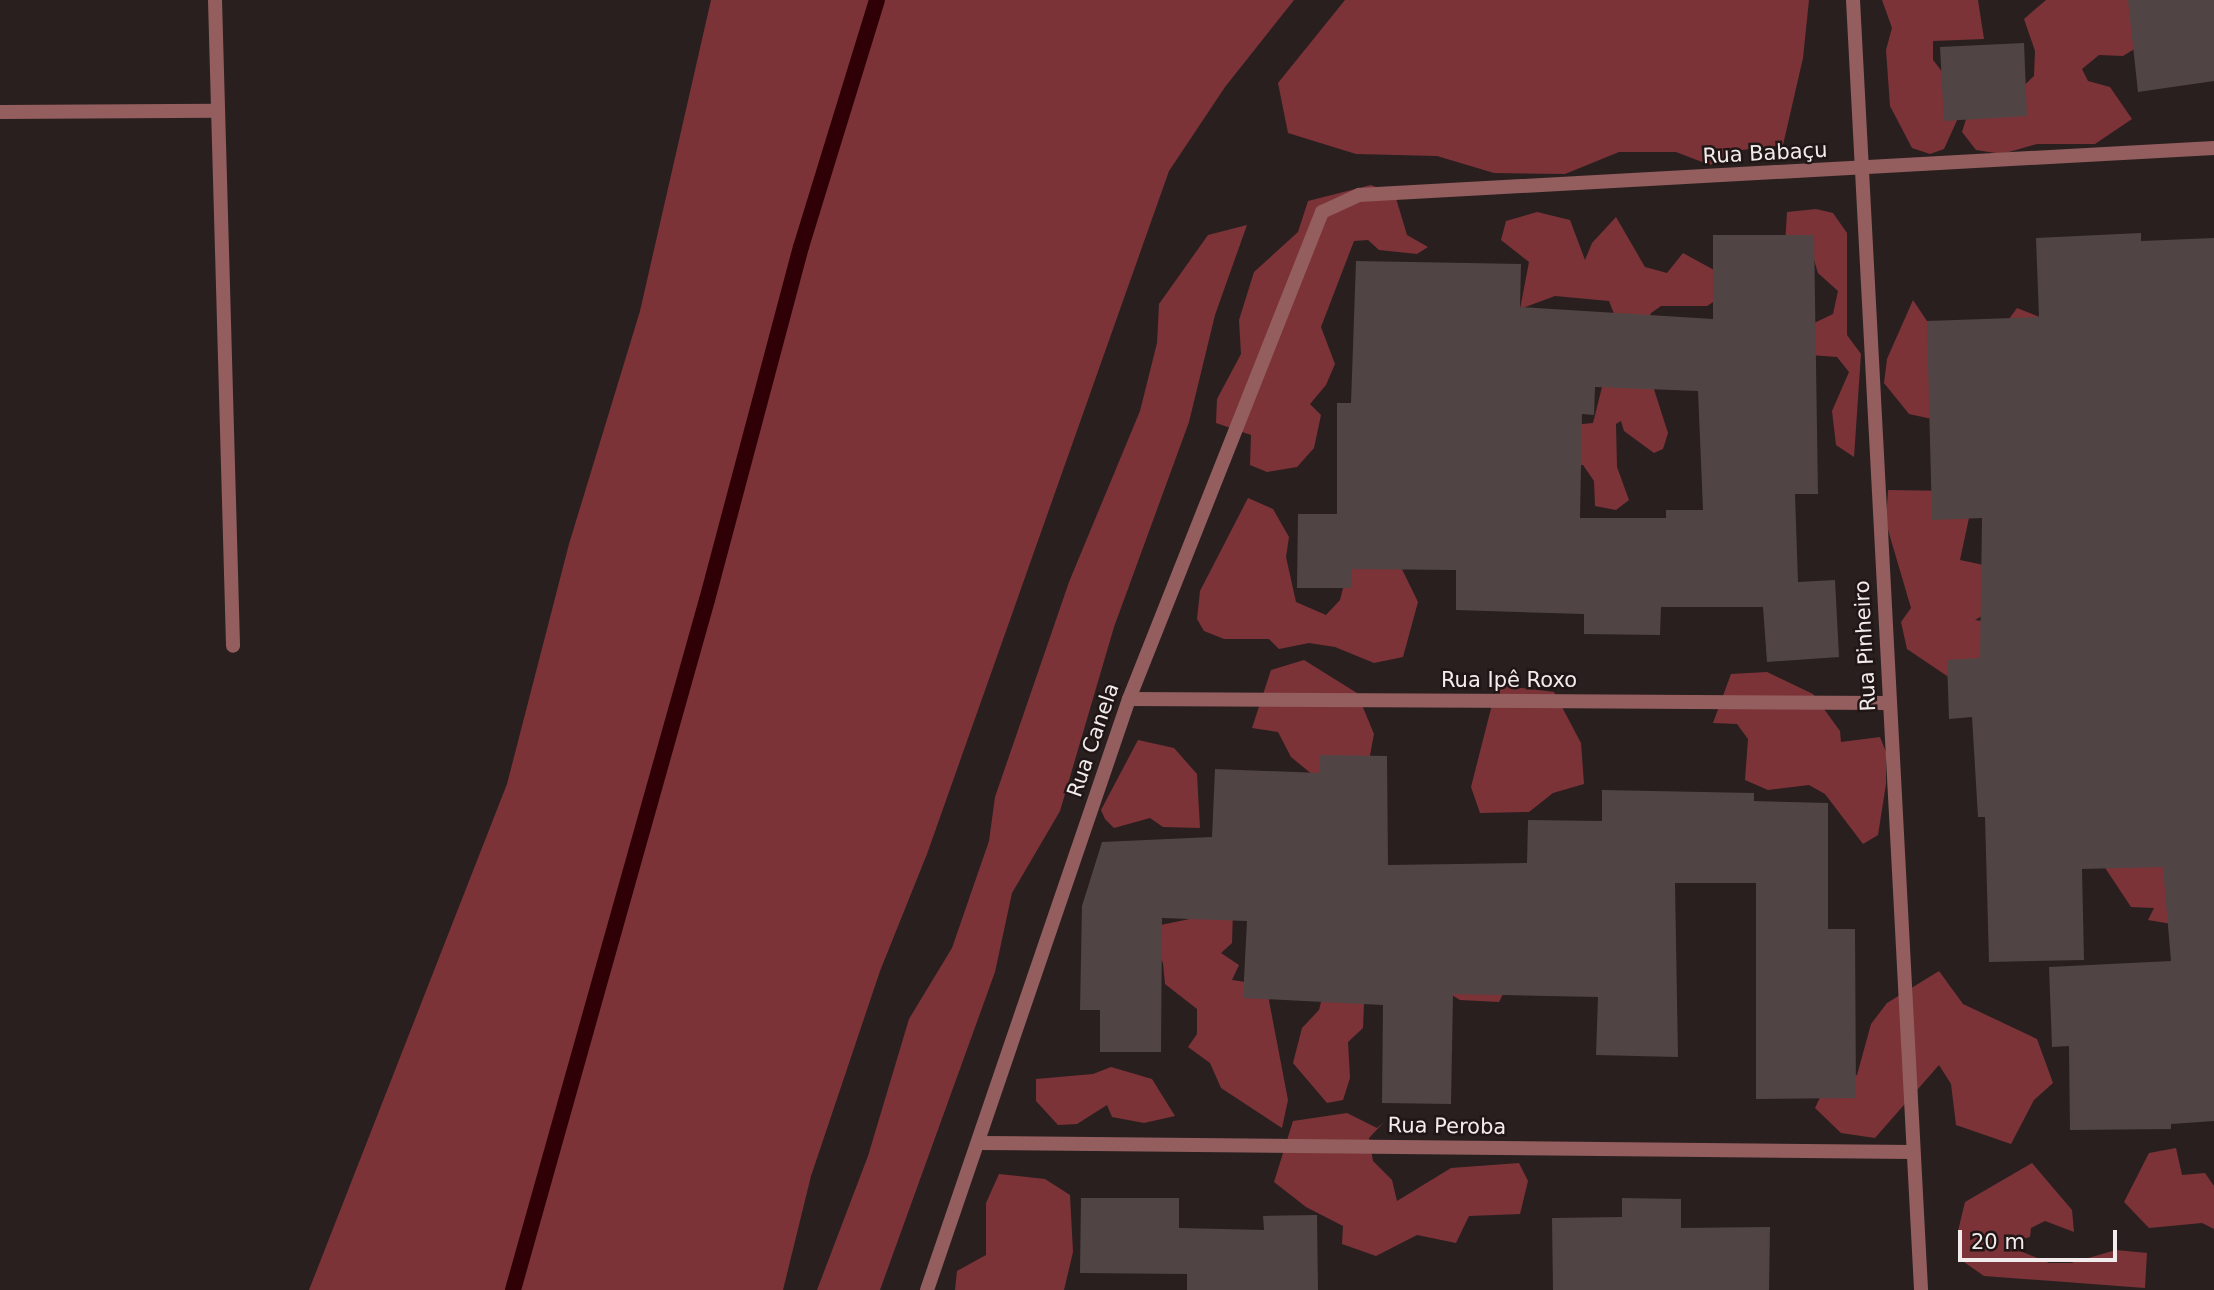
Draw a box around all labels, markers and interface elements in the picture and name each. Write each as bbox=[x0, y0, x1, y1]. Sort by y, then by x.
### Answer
street label: Rua Babaçu bbox=[1702, 137, 1828, 169]
street label: Rua Pinheiro bbox=[1849, 580, 1881, 712]
street label: Rua Ipê Roxo bbox=[1441, 667, 1577, 693]
street label: Rua Canela bbox=[1062, 680, 1124, 800]
street label: Rua Peroba bbox=[1388, 1112, 1506, 1140]
scale bar bbox=[1962, 1216, 2121, 1260]
text: 20 m bbox=[1971, 1230, 2025, 1254]

